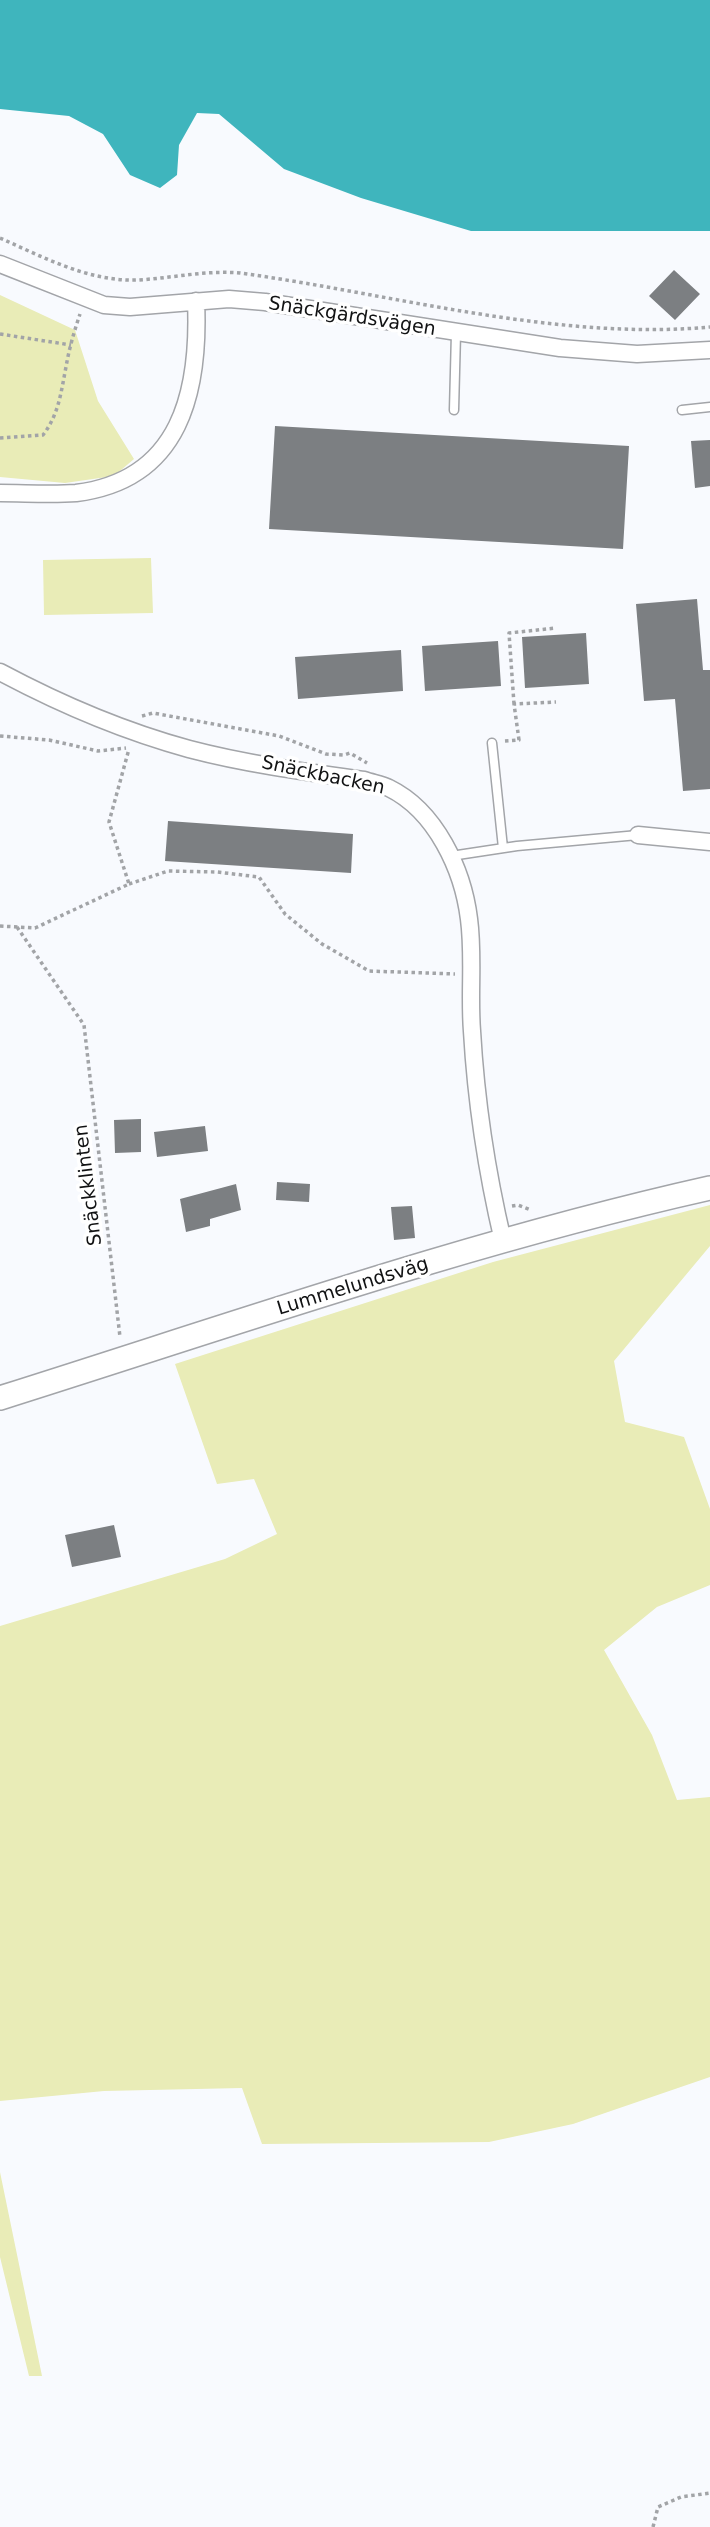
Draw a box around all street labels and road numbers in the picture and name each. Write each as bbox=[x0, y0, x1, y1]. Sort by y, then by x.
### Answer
street label: Snäckgärdsvägen bbox=[267, 293, 437, 341]
street label: Snäckbacken bbox=[259, 752, 387, 800]
street label: Snäckklinten bbox=[70, 1123, 108, 1247]
street label: Lummelundsväg bbox=[274, 1253, 432, 1321]

